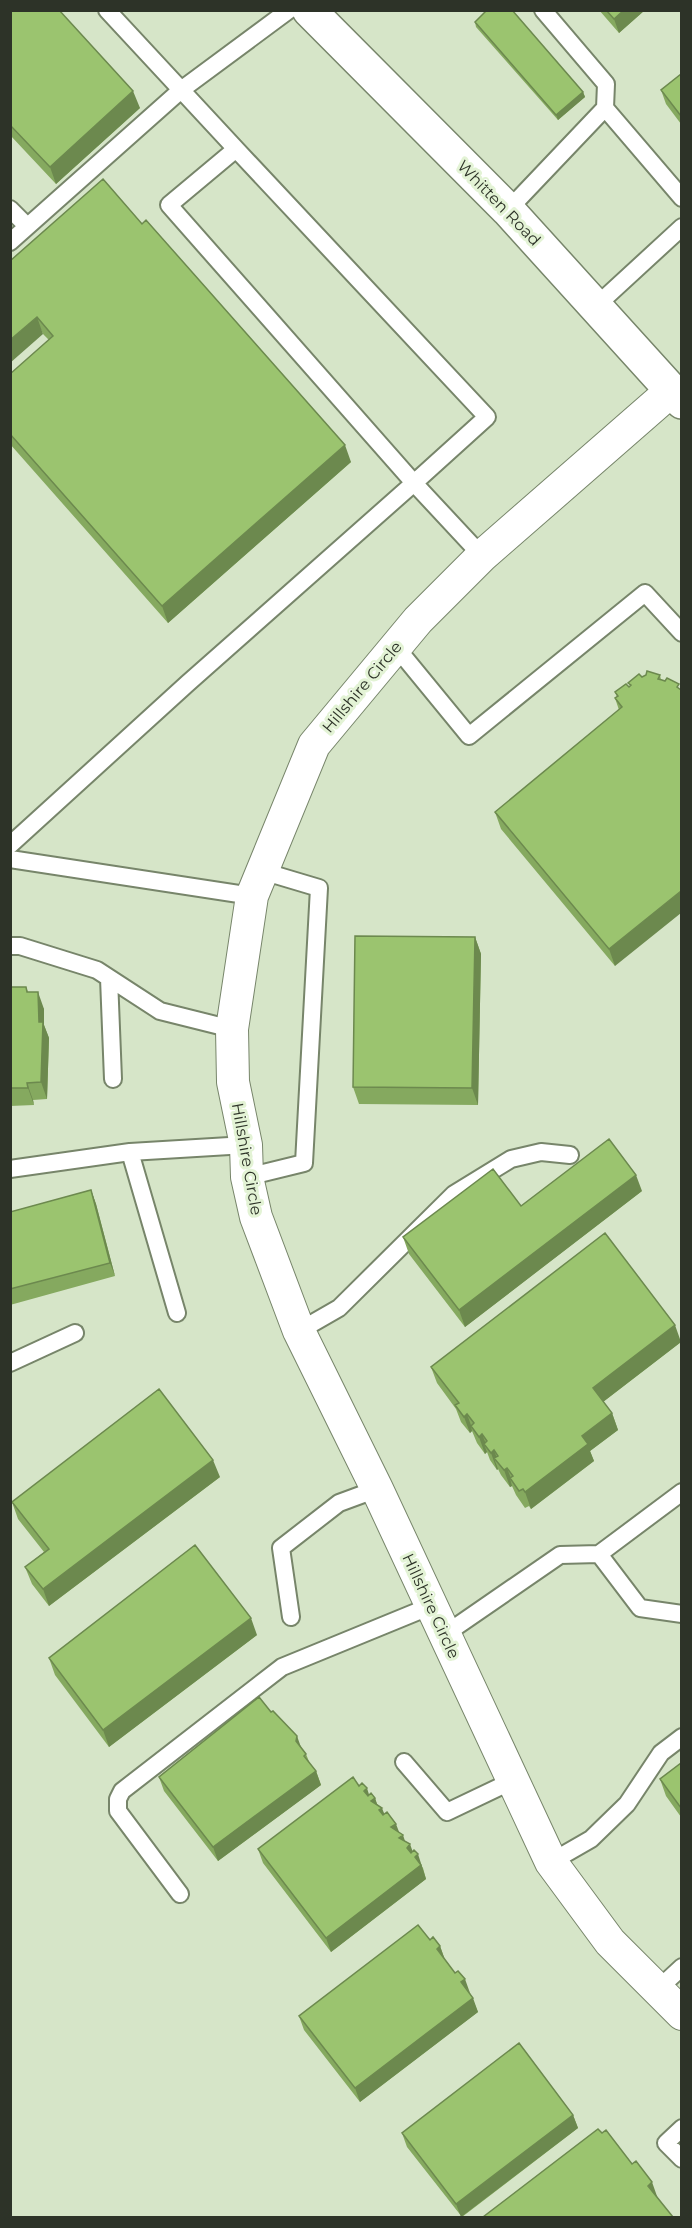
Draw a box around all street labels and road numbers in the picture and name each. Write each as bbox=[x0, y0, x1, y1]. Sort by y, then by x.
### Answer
street label: Whitten Road bbox=[453, 156, 545, 250]
street label: Hillshire Circle bbox=[318, 637, 406, 737]
street label: Hillshire Circle bbox=[228, 1101, 266, 1217]
street label: Hillshire Circle bbox=[398, 1550, 464, 1662]

